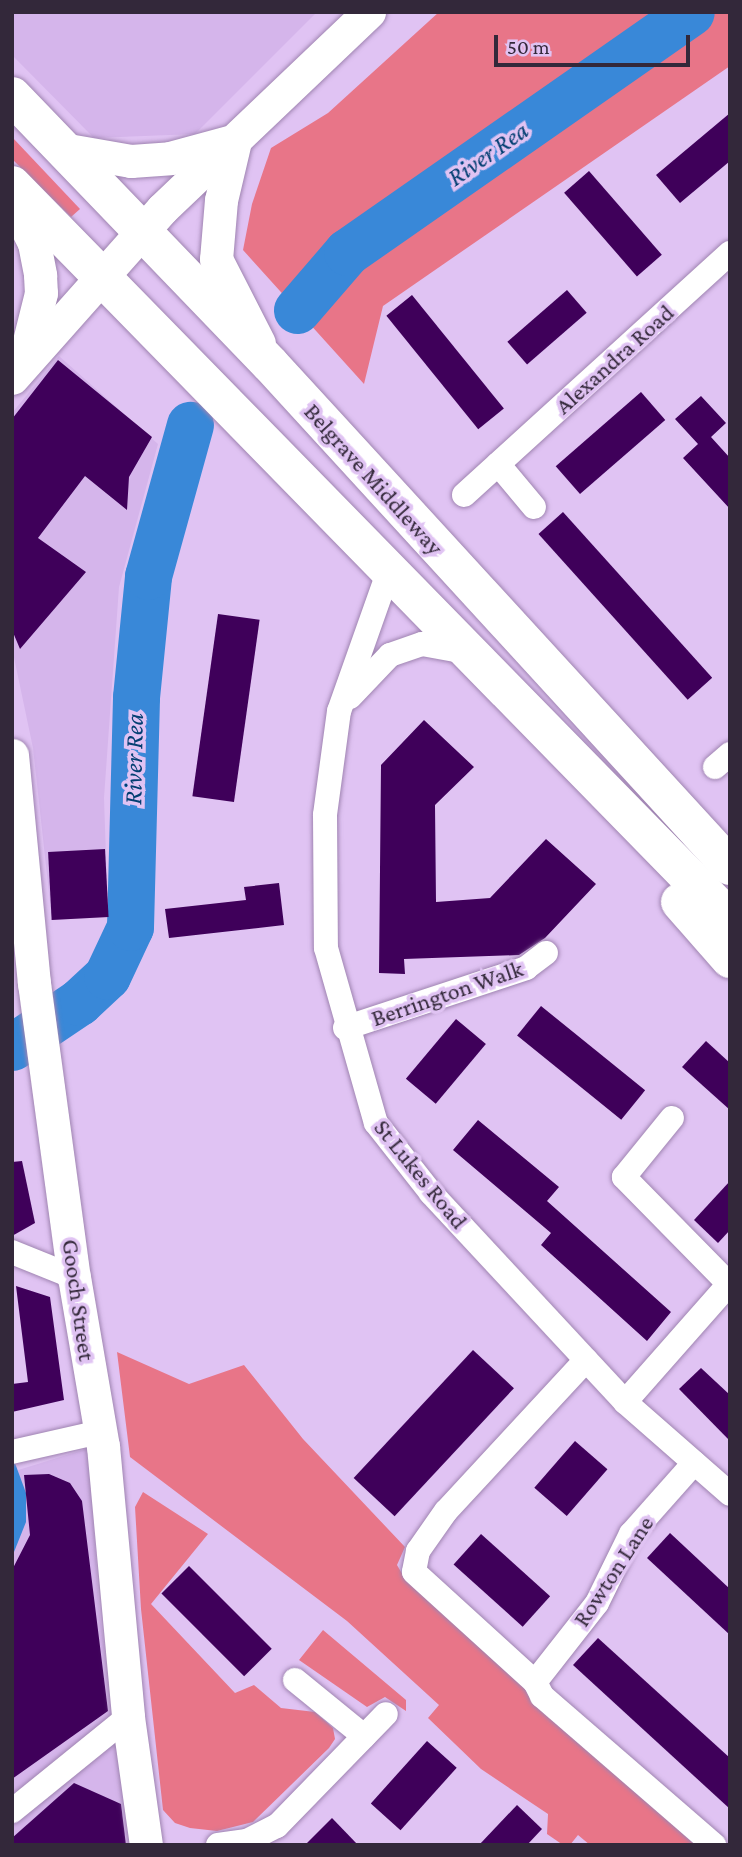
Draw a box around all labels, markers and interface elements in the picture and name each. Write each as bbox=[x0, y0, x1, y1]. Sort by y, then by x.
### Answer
scale bar bbox=[497, 21, 693, 65]
text: 50 m bbox=[507, 35, 550, 59]
water label: River Rea bbox=[441, 115, 535, 193]
street label: Alexandra Road bbox=[549, 298, 679, 420]
street label: Belgrave Middleway bbox=[298, 397, 450, 561]
water label: River Rea bbox=[118, 713, 150, 805]
street label: Berrington Walk bbox=[367, 954, 527, 1032]
street label: St Lukes Road bbox=[368, 1113, 474, 1235]
street label: Gooch Street bbox=[56, 1237, 102, 1363]
street label: Rowton Lane bbox=[567, 1510, 659, 1632]

